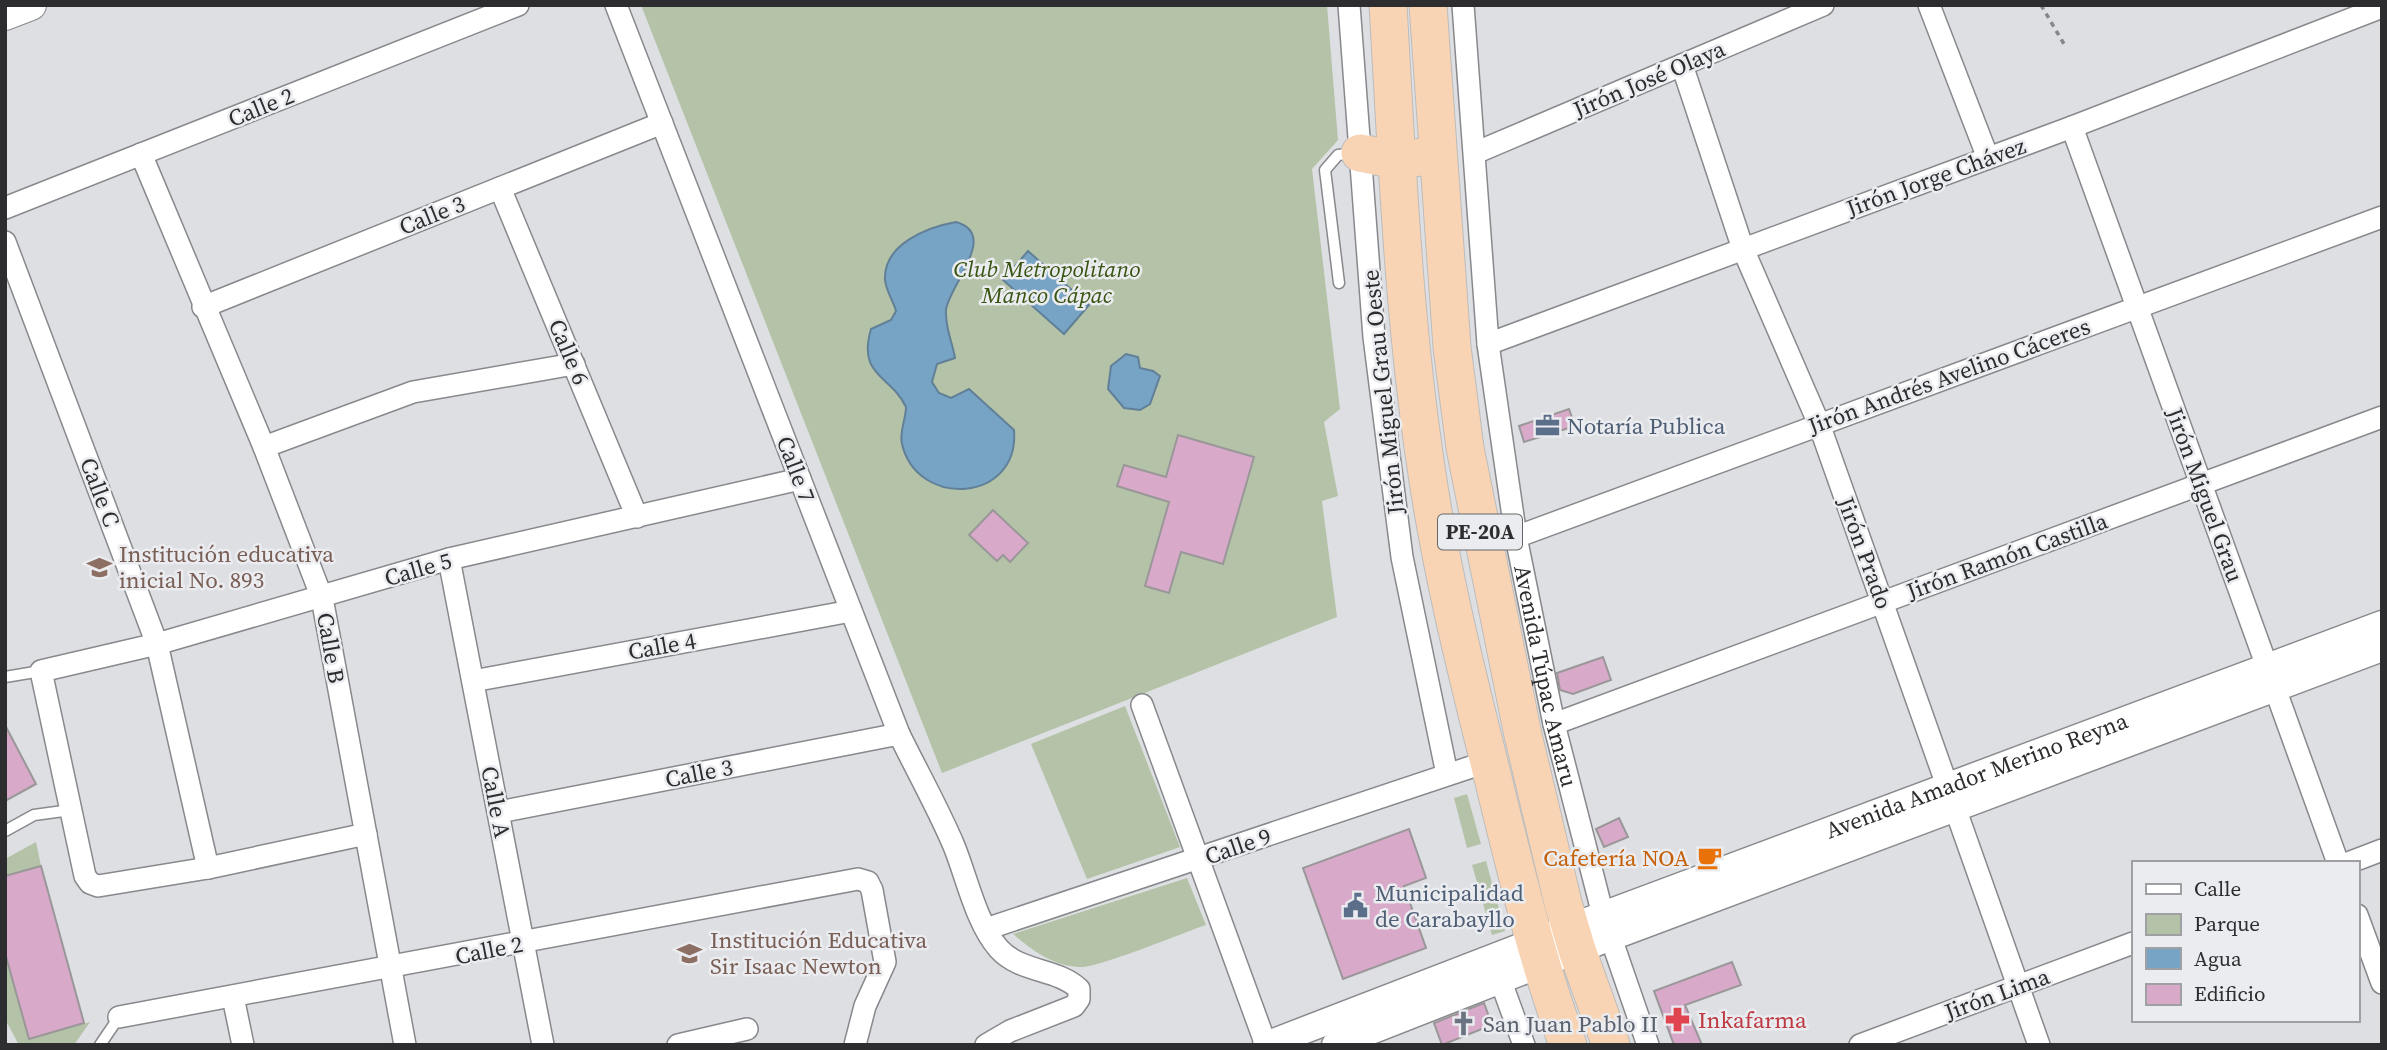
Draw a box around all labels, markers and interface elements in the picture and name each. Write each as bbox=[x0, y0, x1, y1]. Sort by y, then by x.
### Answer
street label: Jirón José Olaya bbox=[1567, 33, 1730, 126]
street label: Calle 2 bbox=[223, 79, 299, 135]
street label: Jirón Jorge Chávez bbox=[1841, 130, 2030, 225]
street label: Calle 3 bbox=[394, 187, 470, 243]
park label: Club Metropolitano Manco Cápac bbox=[954, 253, 1140, 311]
street label: Jirón Miguel Grau Oeste bbox=[1354, 268, 1412, 517]
street label: Jirón Andrés Avelino Cáceres bbox=[1803, 310, 2095, 442]
street label: Calle 6 bbox=[541, 314, 597, 390]
street label: Jirón Miguel Grau bbox=[2158, 402, 2251, 587]
place label: Notaría Publica bbox=[1567, 410, 1726, 442]
office icon: Notaría Publica bbox=[1533, 412, 1561, 440]
street label: Calle 7 bbox=[769, 431, 823, 507]
street label: Calle C bbox=[72, 453, 128, 531]
street label: Jirón Prado bbox=[1830, 492, 1900, 613]
street label: Jirón Ramón Castilla bbox=[1901, 505, 2112, 608]
road number: PE-20A bbox=[1438, 514, 1522, 550]
place label: Institución educativa inicial No. 893 bbox=[119, 538, 334, 596]
street label: Calle 5 bbox=[381, 544, 455, 594]
school or university icon: Institución educativa inicial No. 893 bbox=[85, 553, 113, 581]
street label: Avenida Túpac Amaru bbox=[1506, 562, 1585, 790]
street label: Calle B bbox=[309, 610, 353, 686]
street label: Calle 4 bbox=[625, 624, 699, 668]
street label: Avenida Amador Merino Reyna bbox=[1821, 704, 2132, 846]
street label: Calle 3 bbox=[662, 751, 736, 795]
street label: Calle A bbox=[473, 763, 519, 841]
street label: Calle 9 bbox=[1200, 820, 1276, 872]
place label: Cafetería NOA bbox=[1543, 842, 1690, 874]
cafe icon: Cafetería NOA bbox=[1695, 844, 1723, 872]
legend bbox=[2132, 861, 2359, 1022]
text: Calle bbox=[2194, 874, 2241, 903]
place label: Municipalidad de Carabayllo bbox=[1375, 877, 1524, 935]
public building icon: Municipalidad de Carabayllo bbox=[1341, 892, 1369, 920]
text: Parque bbox=[2194, 909, 2260, 938]
place label: Institución Educativa Sir Isaac Newton bbox=[710, 924, 927, 982]
street label: Calle 2 bbox=[452, 928, 526, 972]
school or university icon: Institución Educativa Sir Isaac Newton bbox=[676, 939, 704, 967]
text: Agua bbox=[2194, 944, 2242, 973]
street label: Jirón Lima bbox=[1939, 960, 2054, 1028]
text: Edificio bbox=[2194, 979, 2266, 1008]
place label: Inkafarma bbox=[1698, 1004, 1807, 1036]
pharmacy icon: Inkafarma bbox=[1664, 1006, 1692, 1034]
place label: San Juan Pablo II bbox=[1483, 1008, 1658, 1040]
church icon: San Juan Pablo II bbox=[1449, 1010, 1477, 1038]

